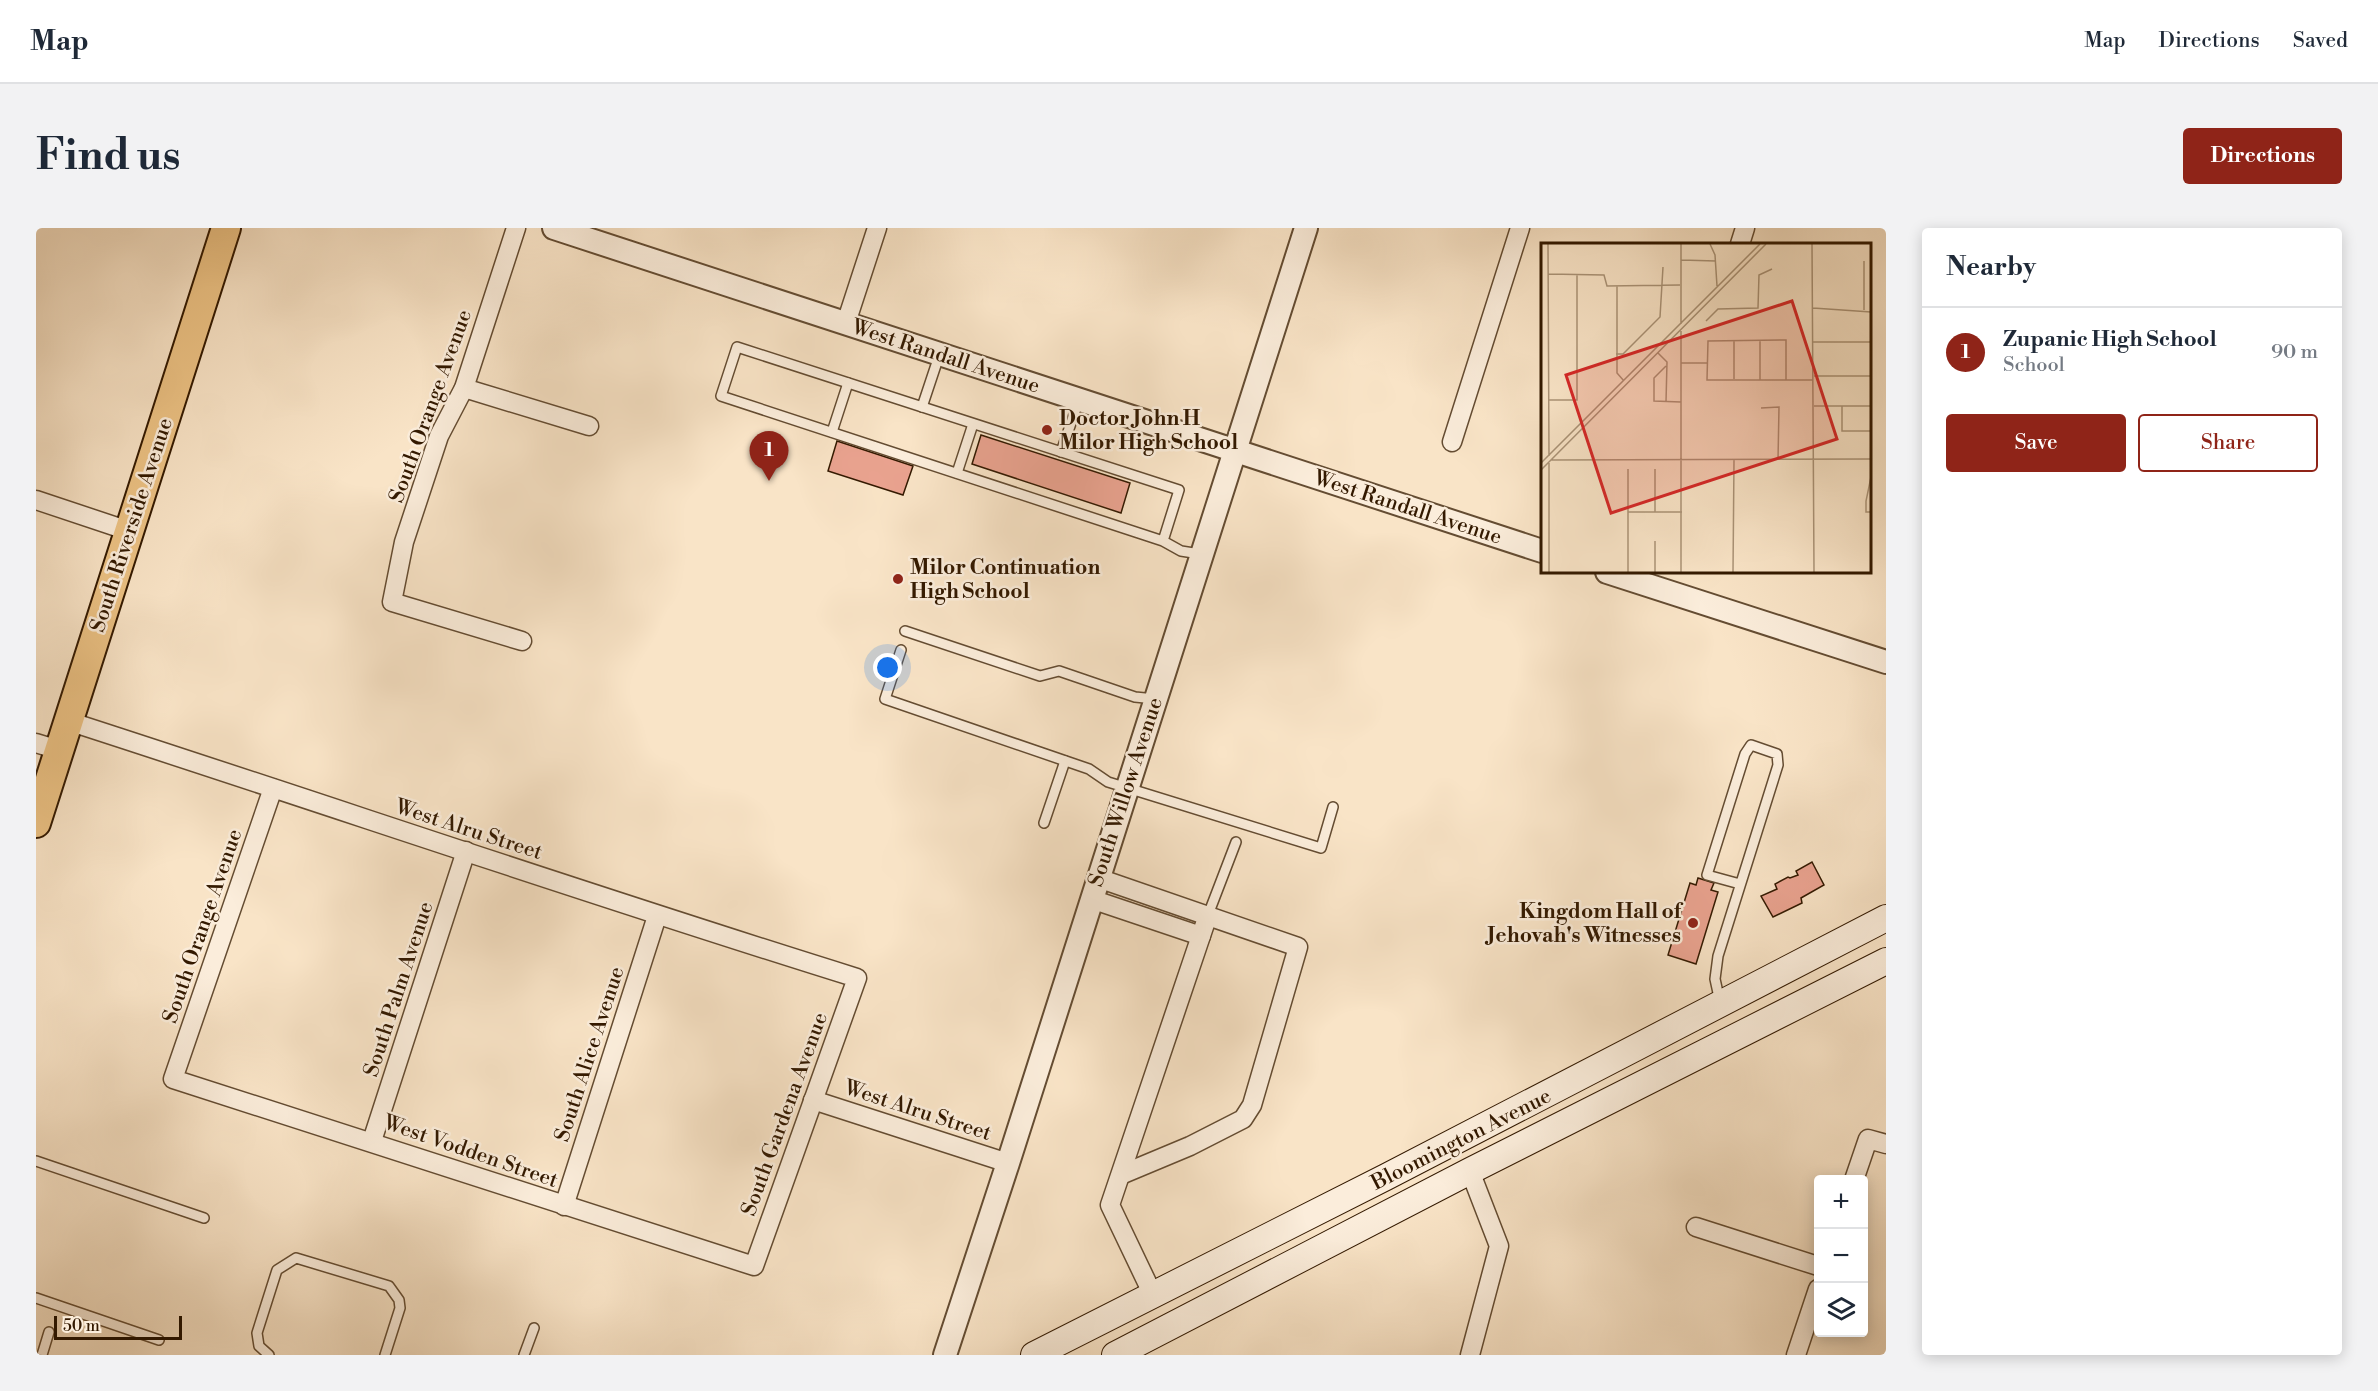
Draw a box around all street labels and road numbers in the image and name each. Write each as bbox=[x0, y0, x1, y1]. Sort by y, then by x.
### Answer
street label: South Orange Avenue bbox=[384, 306, 478, 506]
street label: West Randall Avenue bbox=[847, 314, 1043, 400]
street label: South Riverside Avenue bbox=[85, 415, 179, 636]
street label: West Randall Avenue bbox=[1309, 465, 1505, 551]
street label: South Willow Avenue bbox=[1083, 694, 1169, 890]
street label: West Alru Street bbox=[391, 794, 546, 866]
street label: South Orange Avenue bbox=[157, 826, 248, 1027]
street label: South Palm Avenue bbox=[358, 899, 439, 1080]
street label: South Alice Avenue bbox=[549, 963, 631, 1145]
street label: South Gardena Avenue bbox=[736, 1009, 834, 1220]
street label: West Alru Street bbox=[840, 1075, 995, 1147]
street label: Bloomington Avenue bbox=[1366, 1083, 1556, 1197]
street label: West Vodden Street bbox=[379, 1110, 562, 1194]

